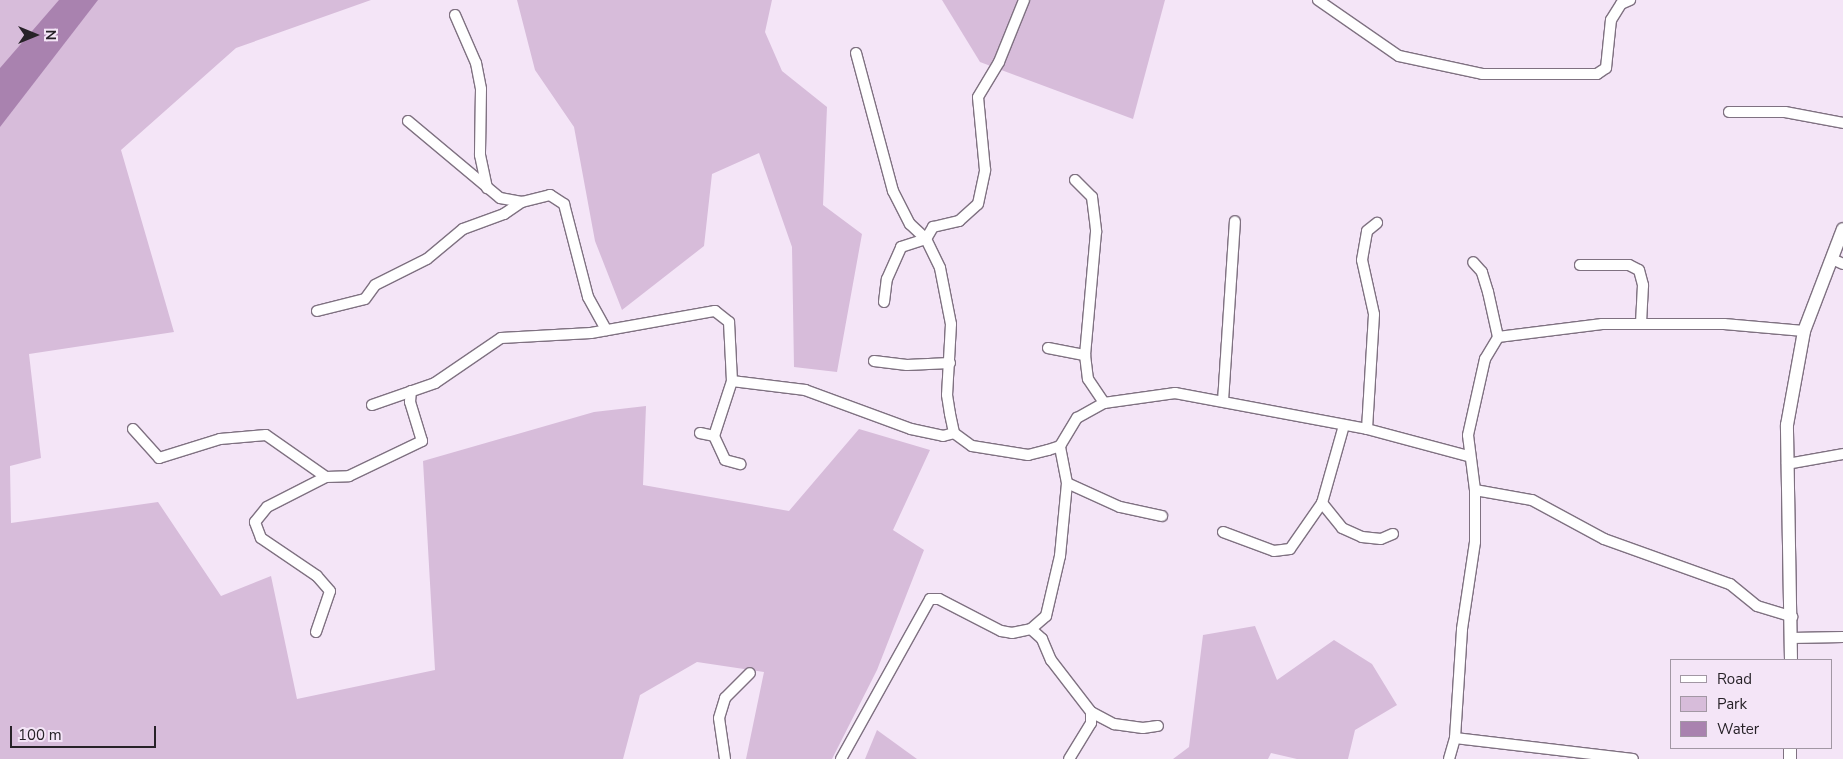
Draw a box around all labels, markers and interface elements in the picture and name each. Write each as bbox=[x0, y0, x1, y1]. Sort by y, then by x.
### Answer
north arrow bbox=[10, 10, 60, 60]
text: N bbox=[41, 30, 60, 40]
legend bbox=[1670, 659, 1833, 749]
text: Road bbox=[1717, 669, 1752, 689]
text: Park bbox=[1717, 694, 1747, 714]
scale bar bbox=[12, 716, 159, 748]
text: Water bbox=[1717, 719, 1759, 739]
text: 100 m bbox=[18, 725, 62, 745]

